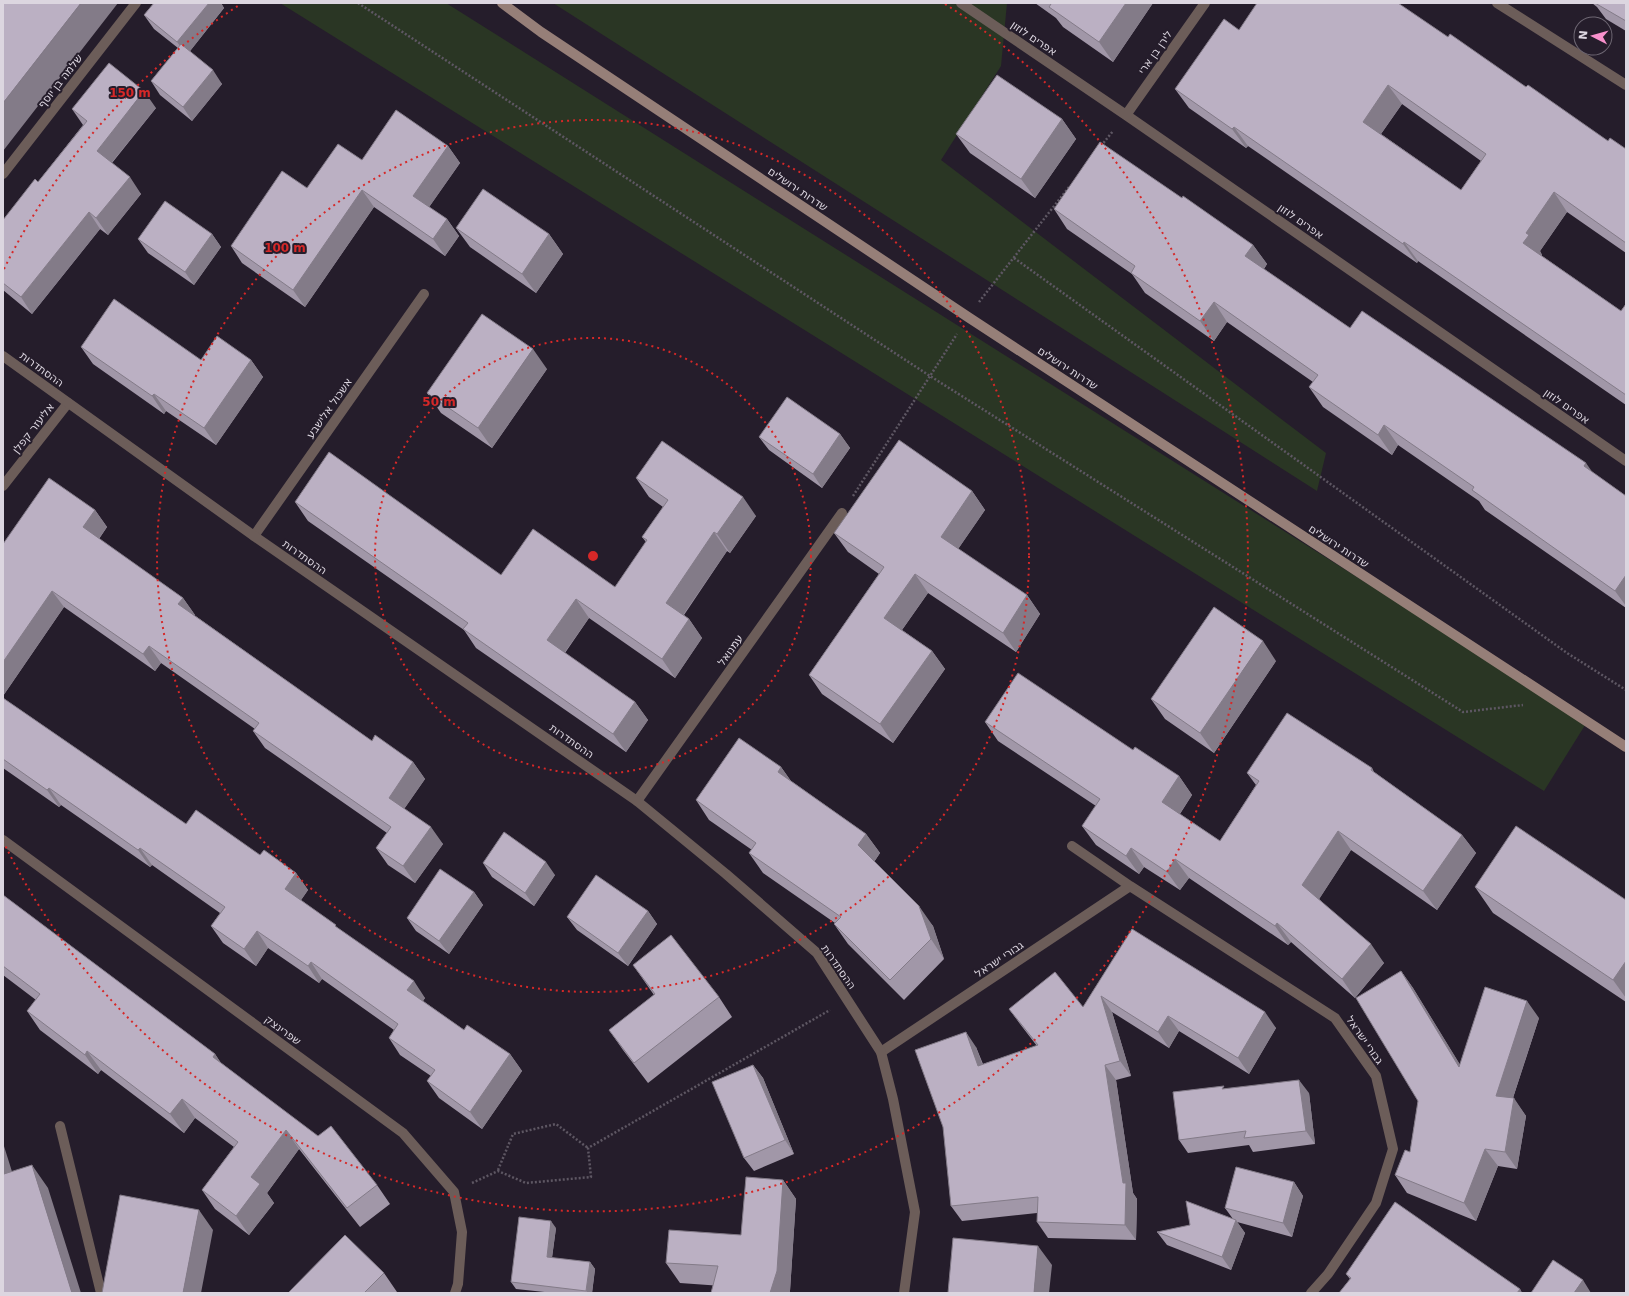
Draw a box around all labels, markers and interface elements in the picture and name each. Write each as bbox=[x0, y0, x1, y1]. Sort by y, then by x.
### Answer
north arrow bbox=[1573, 16, 1613, 56]
street label: אפרים לוזון bbox=[1008, 18, 1059, 59]
street label: לירן בן ארי bbox=[1136, 28, 1175, 77]
text: N bbox=[1577, 30, 1590, 40]
street label: שלמה בן יוסף bbox=[35, 52, 86, 111]
text: 150 m bbox=[109, 86, 151, 100]
street label: שדרות ירושלים bbox=[765, 165, 830, 214]
street label: אפרים לוזון bbox=[1275, 201, 1326, 242]
text: 100 m bbox=[264, 241, 306, 255]
street label: שדרות ירושלים bbox=[1035, 344, 1100, 393]
street label: ההסתדרות bbox=[17, 349, 66, 390]
street label: אשכול אלישבע bbox=[304, 376, 355, 441]
street label: אפרים לוזון bbox=[1541, 386, 1592, 427]
text: 50 m bbox=[422, 395, 456, 409]
street label: אליעזר קפלן bbox=[10, 401, 57, 456]
street label: שדרות ירושלים bbox=[1306, 522, 1371, 571]
street label: ההסתדרות bbox=[280, 537, 329, 577]
centre of rings bbox=[586, 549, 600, 563]
street label: עמנואל bbox=[715, 632, 746, 669]
street label: ההסתדרות bbox=[547, 721, 596, 761]
street label: גבורי ישראל bbox=[972, 938, 1027, 980]
street label: ההסתדרות bbox=[819, 943, 859, 992]
street label: שפרינצק bbox=[262, 1013, 304, 1048]
street label: גבורי ישראל bbox=[1343, 1014, 1386, 1067]

